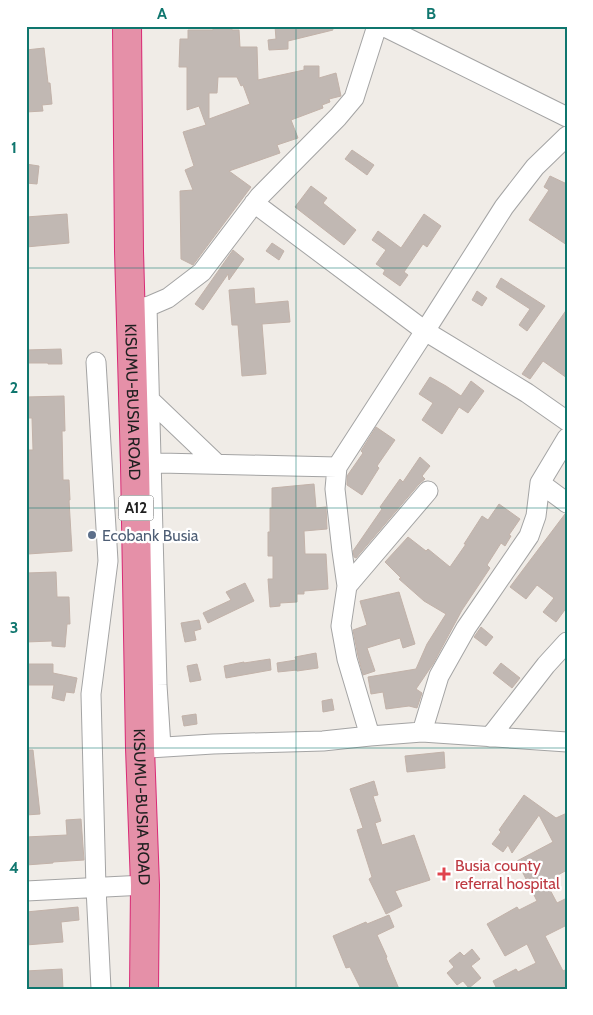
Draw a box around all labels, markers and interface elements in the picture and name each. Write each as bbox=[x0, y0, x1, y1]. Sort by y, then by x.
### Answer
text: A bbox=[157, 4, 167, 23]
text: B bbox=[426, 4, 436, 23]
text: 1 bbox=[11, 138, 17, 157]
street label: KISUMU-BUSIA ROAD bbox=[121, 323, 144, 480]
text: 2 bbox=[10, 378, 18, 397]
road number: A12 bbox=[118, 496, 154, 520]
place label: Ecobank Busia bbox=[102, 526, 199, 545]
marker: Ecobank Busia bbox=[86, 529, 98, 541]
text: 3 bbox=[10, 618, 18, 637]
street label: KISUMU-BUSIA ROAD bbox=[130, 728, 154, 885]
place label: Busia county referral hospital bbox=[455, 856, 560, 893]
text: 4 bbox=[9, 858, 19, 877]
marker: Busia county referral hospital bbox=[437, 867, 451, 881]

